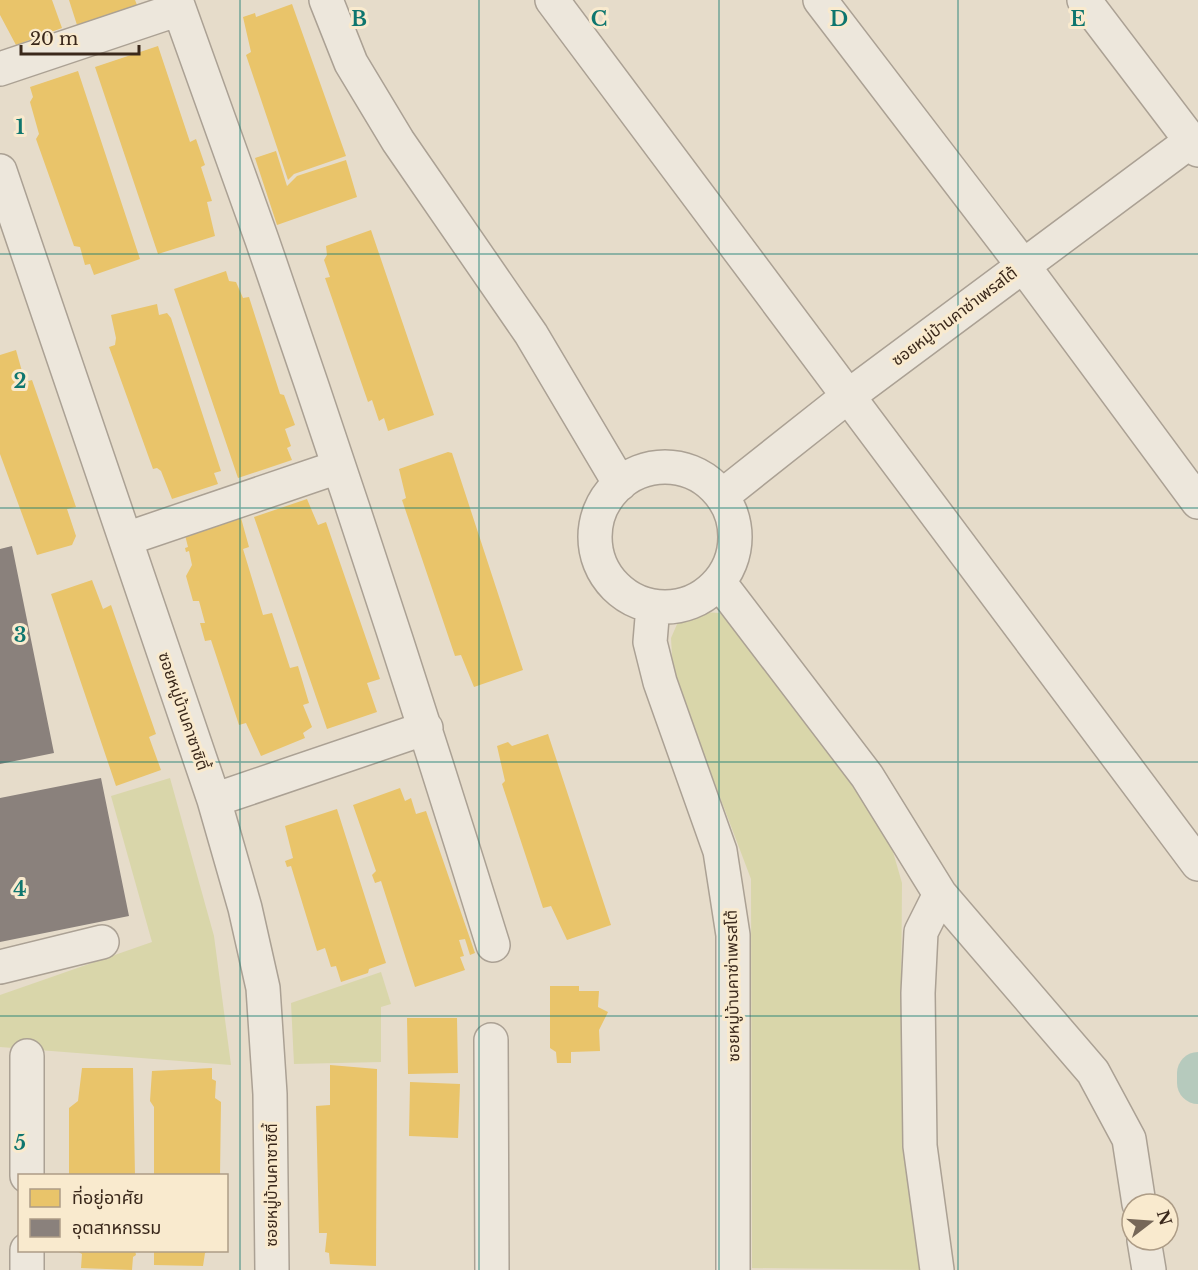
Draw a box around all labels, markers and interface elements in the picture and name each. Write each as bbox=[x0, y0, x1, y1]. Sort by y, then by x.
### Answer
text: B bbox=[351, 7, 367, 31]
text: C bbox=[591, 7, 607, 31]
text: D bbox=[830, 7, 848, 31]
text: E bbox=[1070, 7, 1086, 31]
scale bar bbox=[21, 18, 140, 56]
text: 20 m bbox=[30, 28, 78, 50]
text: 1 bbox=[16, 115, 25, 139]
street label: ซอยหมู่บ้านคาซ่าเพรสโต้ bbox=[887, 262, 1021, 370]
text: 2 bbox=[13, 369, 27, 393]
text: 3 bbox=[14, 623, 26, 647]
street label: ซอยหมู่บ้านคาซาซิตี้ bbox=[154, 649, 215, 773]
text: 4 bbox=[13, 877, 27, 901]
street label: ซอยหมู่บ้านคาซ่าเพรสโต้ bbox=[721, 910, 743, 1062]
street label: ซอยหมู่บ้านคาซาซิตี้ bbox=[260, 1123, 281, 1247]
text: 5 bbox=[14, 1131, 26, 1155]
legend bbox=[18, 1174, 228, 1252]
text: ที่อยู่อาศัย bbox=[72, 1185, 144, 1210]
north arrow bbox=[1120, 1192, 1180, 1252]
text: N bbox=[1153, 1207, 1176, 1228]
text: อุตสาหกรรม bbox=[72, 1217, 161, 1239]

